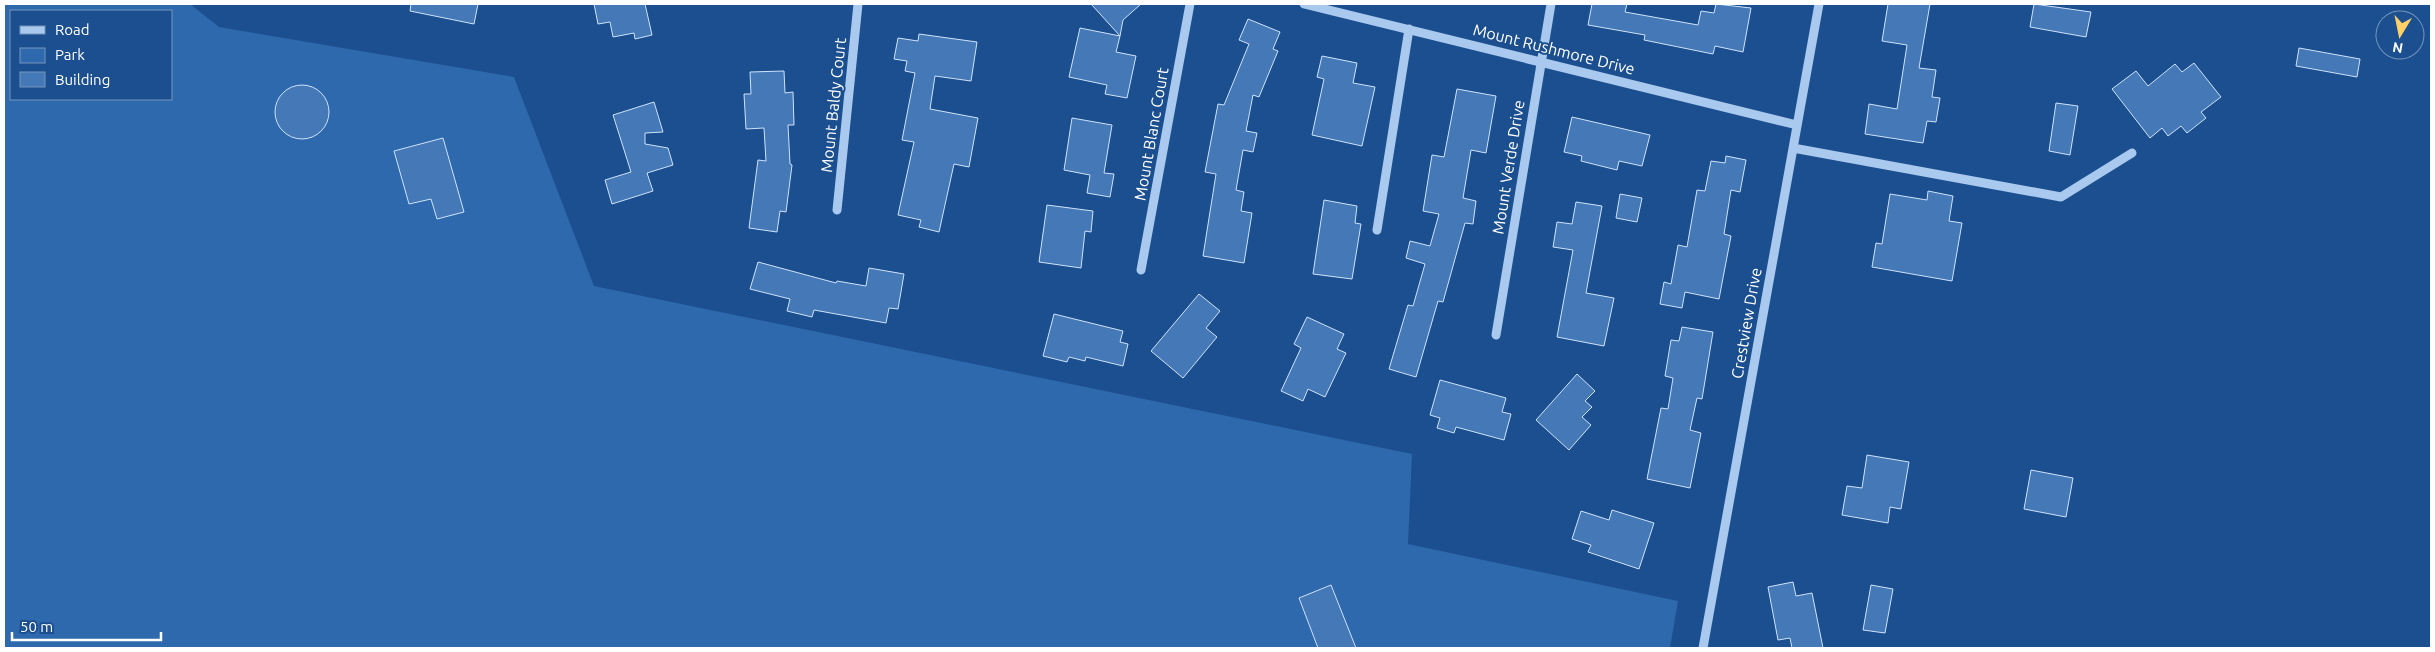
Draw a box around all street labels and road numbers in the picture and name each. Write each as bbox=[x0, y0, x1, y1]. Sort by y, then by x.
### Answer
street label: Mount Rushmore Drive bbox=[1471, 20, 1637, 78]
street label: Mount Baldy Court bbox=[817, 36, 849, 173]
street label: Mount Blanc Court bbox=[1130, 65, 1172, 202]
street label: Mount Verde Drive bbox=[1489, 99, 1527, 235]
street label: Crestview Drive bbox=[1727, 266, 1765, 380]

